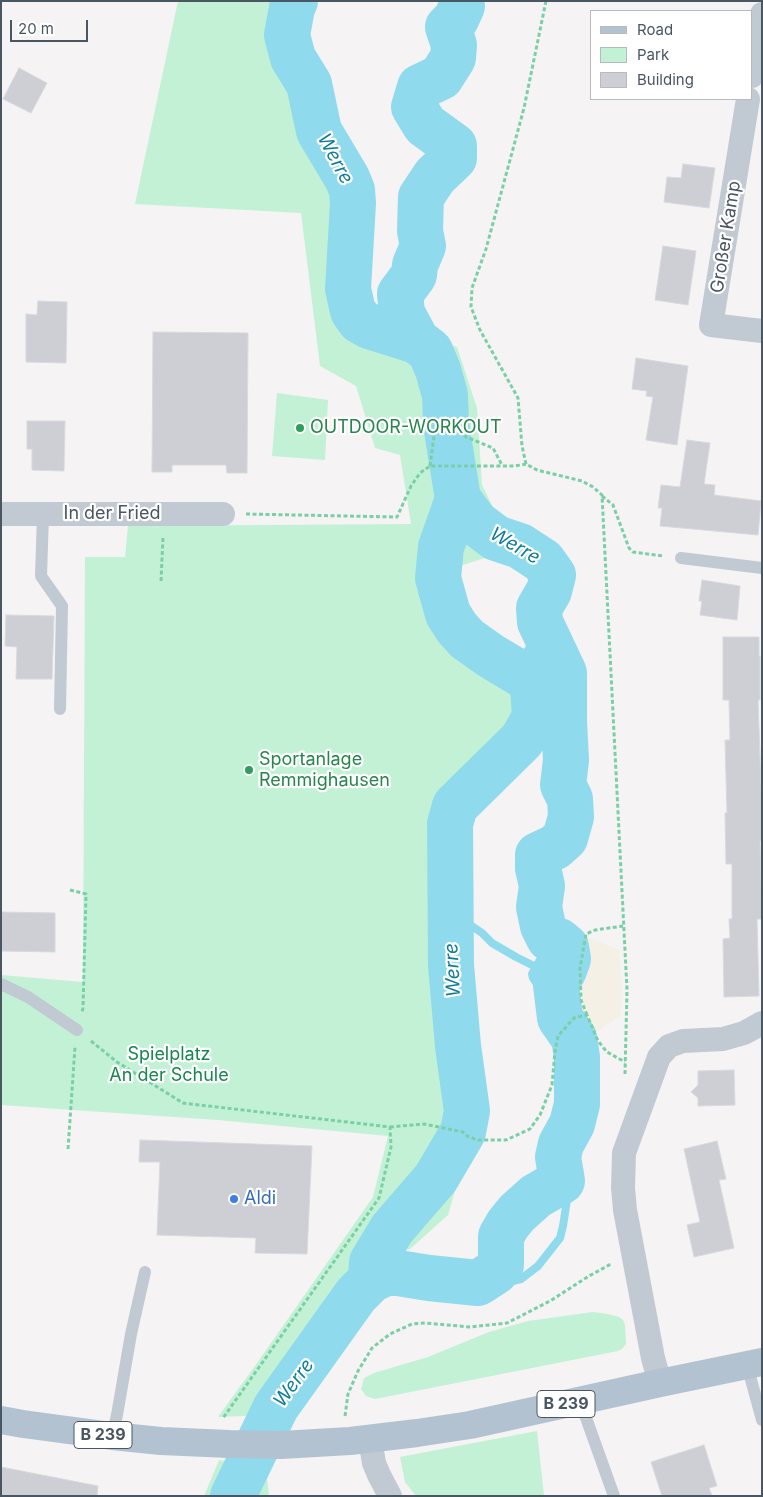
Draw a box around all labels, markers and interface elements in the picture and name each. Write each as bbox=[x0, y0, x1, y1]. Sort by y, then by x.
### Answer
scale bar bbox=[12, 10, 90, 42]
legend bbox=[590, 10, 753, 100]
text: 20 m bbox=[18, 19, 54, 38]
text: Road bbox=[637, 20, 673, 39]
text: Park bbox=[637, 45, 669, 64]
text: Building bbox=[637, 70, 694, 89]
water label: Werre bbox=[312, 130, 358, 188]
street label: Großer Kamp bbox=[706, 179, 746, 295]
place label: OUTDOOR-WORKOUT bbox=[310, 417, 502, 439]
marker: OUTDOOR-WORKOUT bbox=[294, 422, 306, 434]
street label: In der Fried bbox=[64, 503, 160, 525]
water label: Werre bbox=[486, 523, 544, 569]
place label: Sportanlage Remmighausen bbox=[259, 749, 390, 792]
marker: Sportanlage Remmighausen bbox=[243, 764, 255, 776]
water label: Werre bbox=[440, 942, 466, 998]
park label: Spielplatz An der Schule bbox=[109, 1044, 229, 1086]
place label: Aldi bbox=[244, 1188, 276, 1210]
marker: Aldi bbox=[228, 1193, 240, 1205]
water label: Werre bbox=[269, 1354, 319, 1412]
road number: B 239 bbox=[537, 1390, 595, 1418]
road number: B 239 bbox=[74, 1422, 132, 1448]

